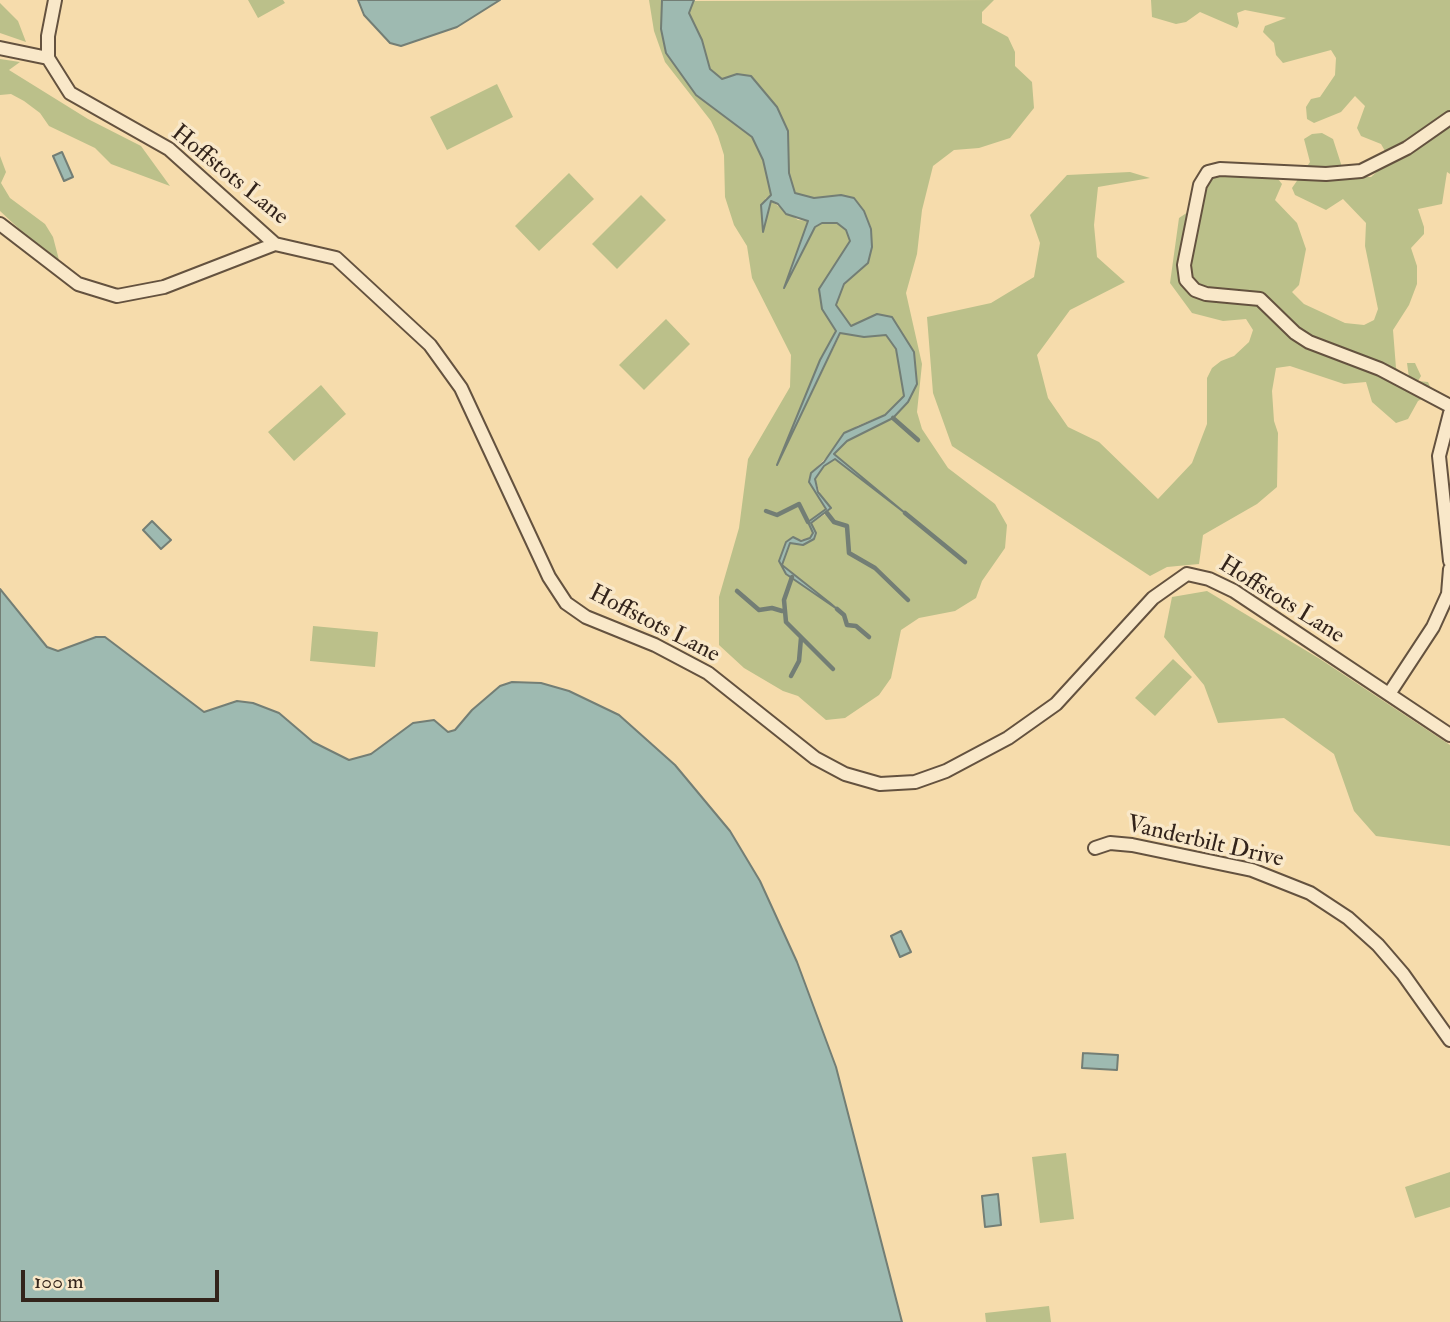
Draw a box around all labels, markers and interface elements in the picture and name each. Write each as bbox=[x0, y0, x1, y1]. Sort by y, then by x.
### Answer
street label: Hoffstots Lane bbox=[164, 120, 294, 232]
street label: Hoffstots Lane bbox=[1213, 551, 1349, 651]
street label: Hoffstots Lane bbox=[584, 580, 724, 670]
street label: Vanderbilt Drive bbox=[1124, 811, 1286, 875]
scale bar bbox=[24, 1256, 222, 1300]
text: 100 m bbox=[34, 1268, 84, 1295]

